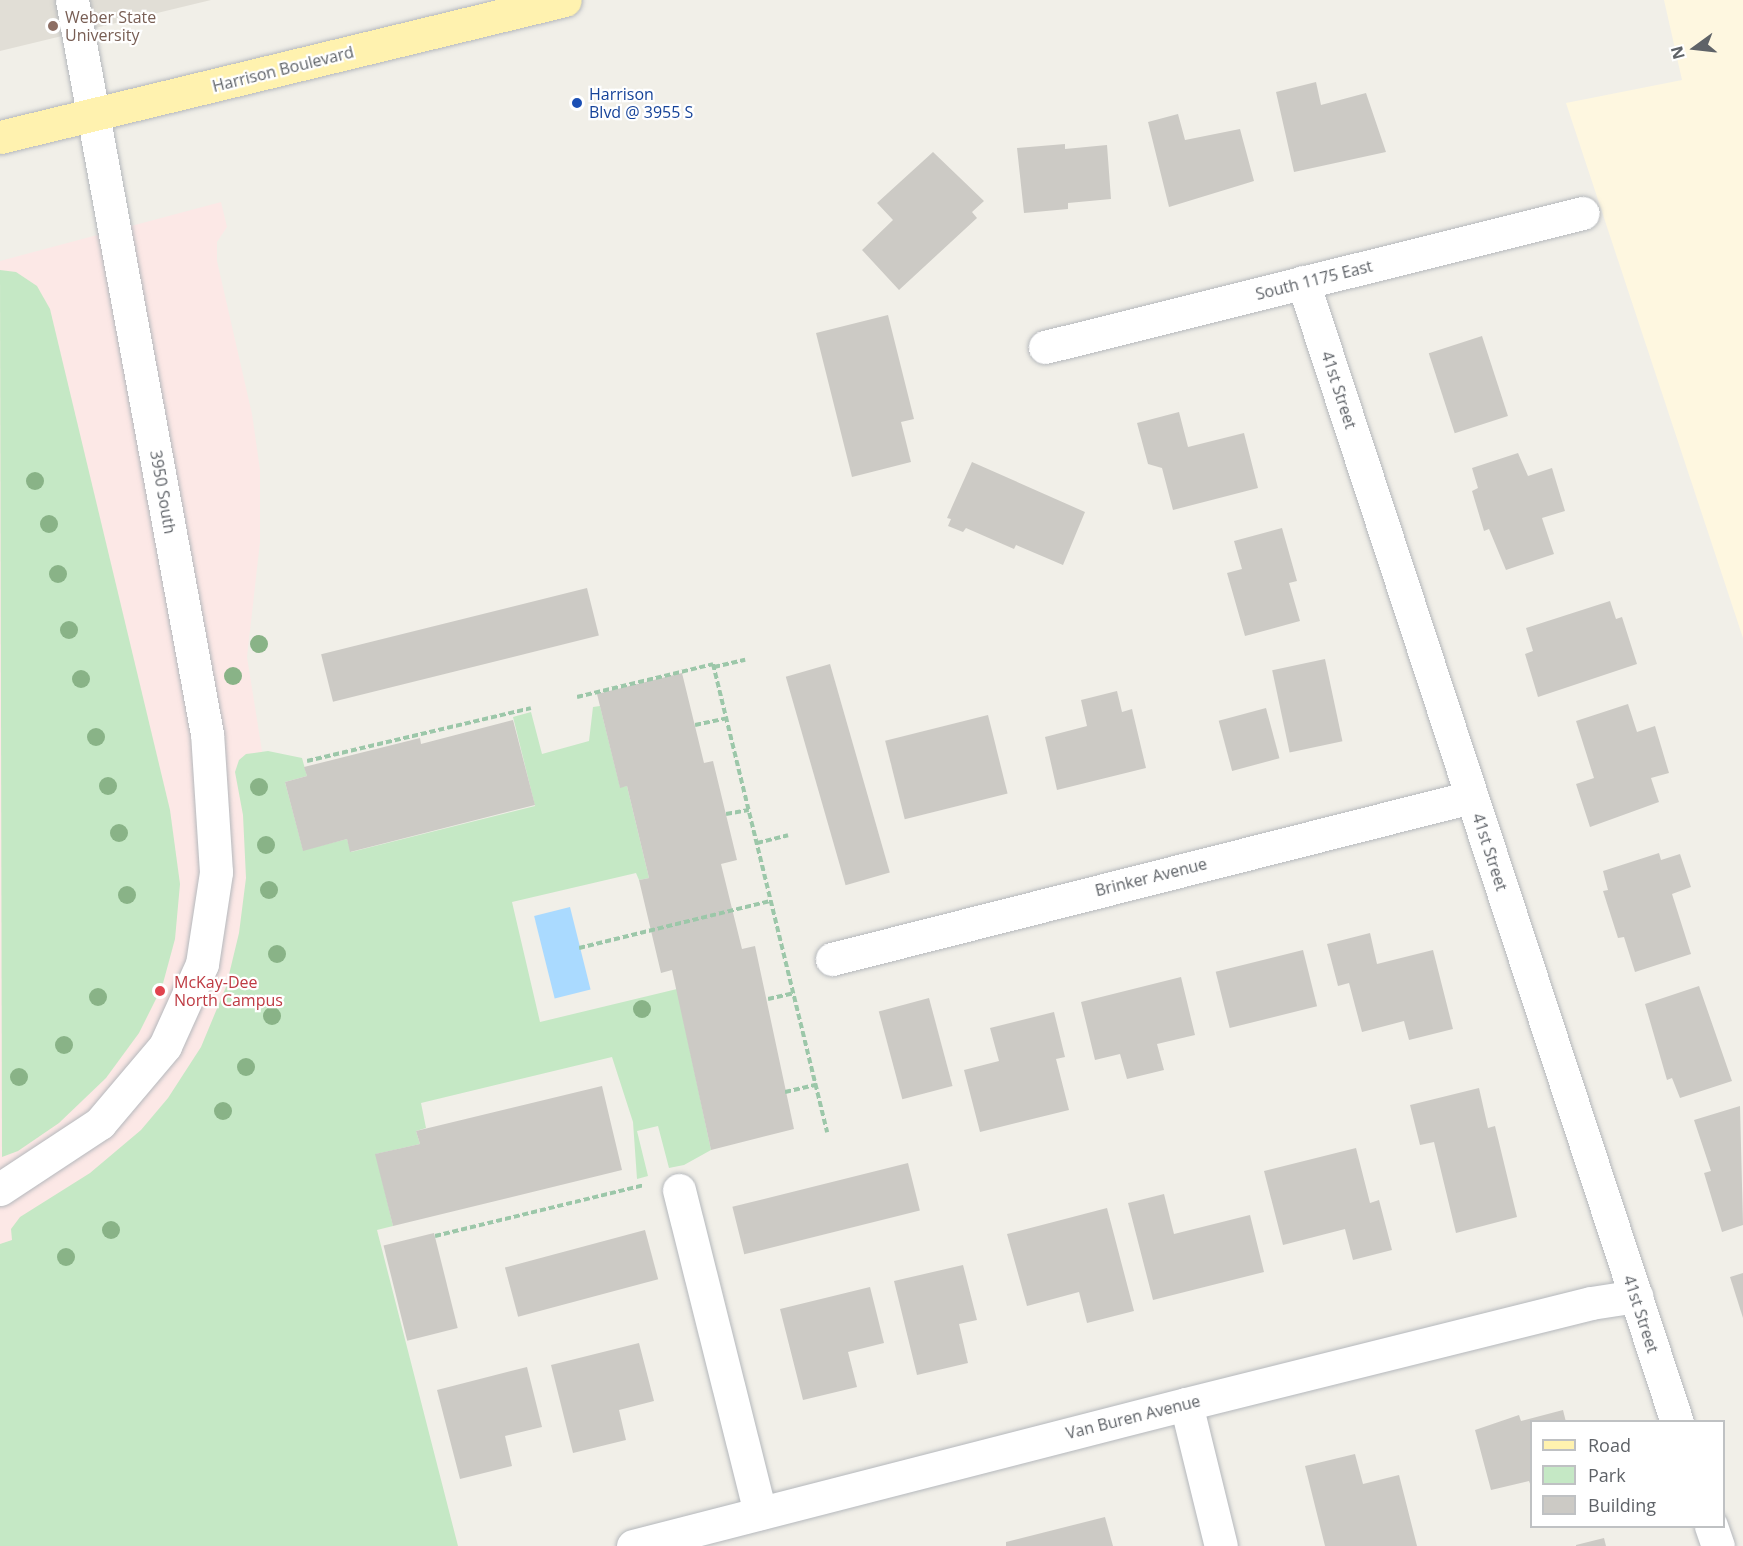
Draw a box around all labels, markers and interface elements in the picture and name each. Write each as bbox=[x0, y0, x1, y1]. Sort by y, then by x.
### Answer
place label: Weber State University bbox=[65, 7, 156, 45]
north arrow bbox=[1665, 18, 1725, 78]
marker: Weber State University bbox=[46, 19, 60, 33]
street label: Harrison Boulevard bbox=[210, 42, 356, 96]
text: N bbox=[1665, 44, 1690, 62]
place label: Harrison Blvd @ 3955 S bbox=[589, 84, 693, 122]
marker: Harrison Blvd @ 3955 S bbox=[570, 96, 584, 110]
street label: South 1175 East bbox=[1254, 256, 1374, 304]
street label: 41st Street bbox=[1317, 349, 1361, 431]
street label: 3950 South bbox=[146, 449, 180, 535]
street label: 41st Street bbox=[1468, 811, 1512, 893]
street label: Brinker Avenue bbox=[1093, 854, 1209, 900]
place label: McKay-Dee North Campus bbox=[174, 972, 283, 1010]
marker: McKay-Dee North Campus bbox=[151, 982, 169, 1000]
street label: 41st Street bbox=[1619, 1273, 1663, 1355]
street label: Van Buren Avenue bbox=[1064, 1391, 1202, 1443]
legend bbox=[1530, 1420, 1725, 1528]
text: Road bbox=[1588, 1433, 1631, 1457]
text: Park bbox=[1588, 1463, 1626, 1487]
text: Building bbox=[1588, 1493, 1656, 1517]

